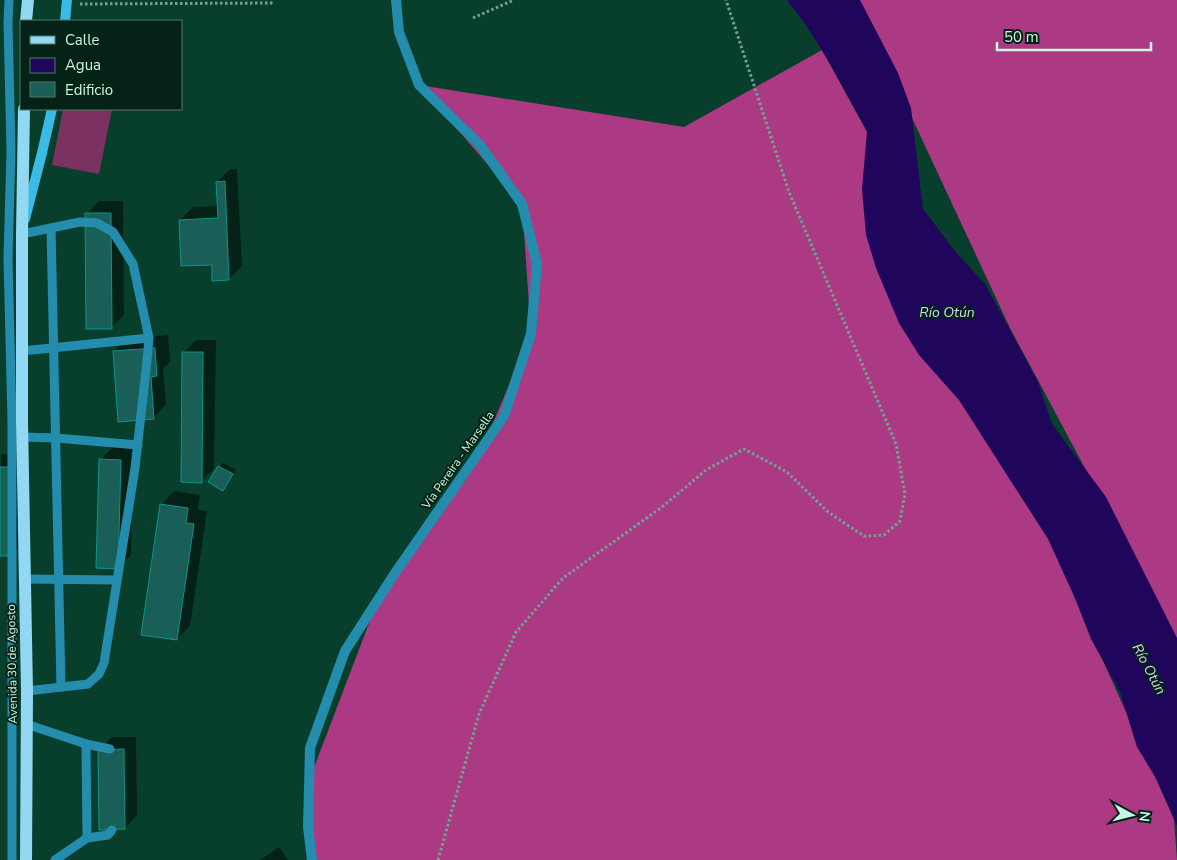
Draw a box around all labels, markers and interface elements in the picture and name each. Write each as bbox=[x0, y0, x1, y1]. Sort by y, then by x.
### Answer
legend bbox=[20, 20, 182, 110]
scale bar bbox=[997, 20, 1151, 52]
text: 50 m bbox=[1004, 27, 1039, 47]
text: Calle bbox=[65, 30, 100, 50]
text: Agua bbox=[65, 55, 101, 75]
text: Edificio bbox=[65, 80, 113, 100]
water label: Río Otún bbox=[919, 303, 975, 322]
street label: Vía Pereira - Marsella bbox=[418, 408, 498, 513]
street label: Avenida 30 de Agosto bbox=[3, 604, 21, 724]
water label: Río Otún bbox=[1128, 640, 1170, 698]
north arrow bbox=[1107, 790, 1157, 840]
text: N bbox=[1134, 810, 1154, 823]

